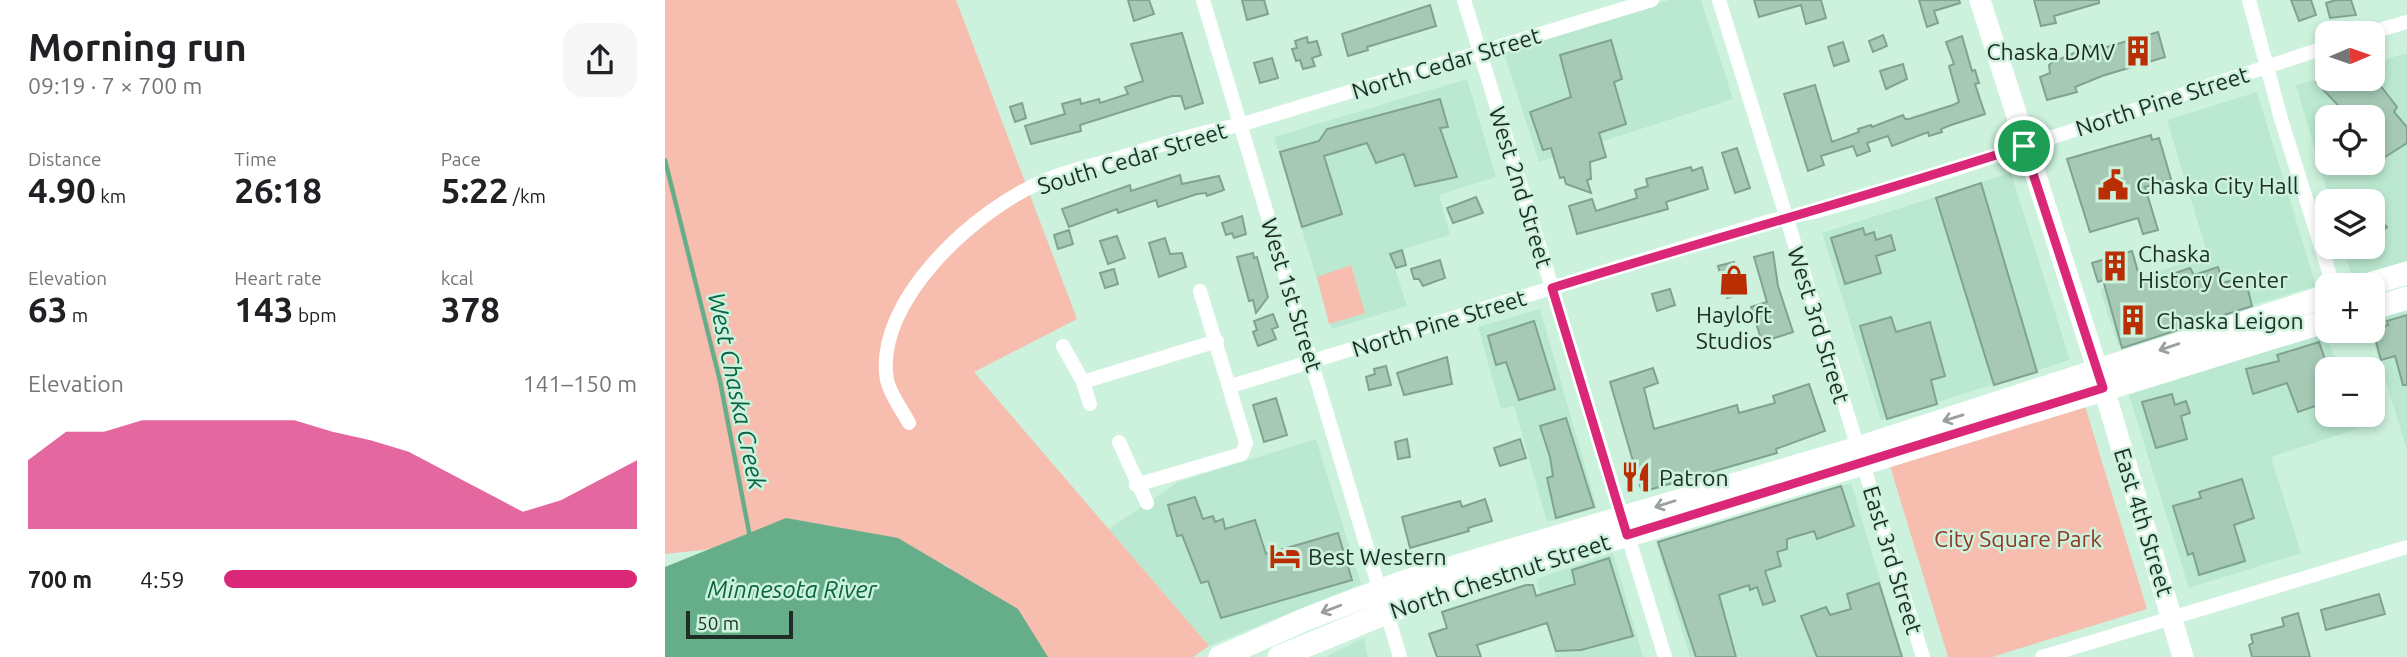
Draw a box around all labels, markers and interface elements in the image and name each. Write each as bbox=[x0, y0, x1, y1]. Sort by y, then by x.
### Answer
north arrow bbox=[2315, 21, 2385, 91]
map controls bbox=[2315, 21, 2385, 427]
street label: North Cedar Street bbox=[1348, 22, 1544, 104]
button: share bbox=[563, 23, 637, 97]
text: Morning run bbox=[28, 26, 247, 68]
building icon: Chaska DMV bbox=[2121, 34, 2155, 68]
place label: Chaska DMV bbox=[1986, 39, 2115, 64]
street label: North Pine Street bbox=[2072, 61, 2252, 141]
text: 09:19 · 7 × 700 m bbox=[28, 73, 202, 98]
street label: West 2nd Street bbox=[1485, 104, 1557, 270]
button: locate bbox=[2315, 105, 2385, 175]
pin bbox=[1994, 116, 2054, 176]
street label: South Cedar Street bbox=[1034, 117, 1230, 199]
icon: arrive bbox=[2005, 127, 2043, 165]
text: Distance bbox=[28, 148, 102, 170]
text: Time bbox=[234, 148, 277, 170]
text: Pace bbox=[441, 148, 481, 170]
public building icon: Chaska City Hall bbox=[2096, 168, 2130, 202]
text: 4.90 bbox=[28, 170, 96, 210]
text: 26:18 bbox=[234, 170, 322, 210]
text: 5:22 bbox=[441, 170, 509, 210]
place label: Chaska City Hall bbox=[2136, 173, 2299, 198]
text: km bbox=[96, 185, 126, 207]
text: /km bbox=[509, 185, 546, 207]
button: layers bbox=[2315, 189, 2385, 259]
street label: West 1st Street bbox=[1257, 215, 1327, 375]
place label: Chaska History Center bbox=[2138, 241, 2288, 292]
street label: West 3rd Street bbox=[1783, 244, 1855, 406]
building icon: Chaska History Center bbox=[2098, 249, 2132, 283]
shop icon: Hayloft Studios bbox=[1717, 263, 1751, 297]
text: Elevation bbox=[28, 267, 107, 289]
text: Heart rate bbox=[234, 267, 322, 289]
text: kcal bbox=[441, 267, 473, 289]
button: + bbox=[2315, 273, 2385, 343]
street label: North Pine Street bbox=[1349, 285, 1529, 361]
text: 63 bbox=[28, 289, 67, 329]
text: 143 bbox=[234, 289, 294, 329]
text: 378 bbox=[441, 289, 500, 329]
water label: West Chaska Creek bbox=[703, 290, 771, 493]
place label: Hayloft Studios bbox=[1696, 302, 1772, 353]
building icon: Chaska Leigon bbox=[2116, 303, 2150, 337]
text: m bbox=[67, 304, 88, 326]
text: bpm bbox=[294, 304, 337, 326]
place label: Chaska Leigon bbox=[2156, 308, 2304, 333]
one-way arrow bbox=[2159, 342, 2181, 354]
button: − bbox=[2315, 357, 2385, 427]
text: Elevation bbox=[28, 371, 124, 396]
text: 141–150 m bbox=[523, 371, 637, 396]
one-way arrow bbox=[1942, 412, 1964, 425]
street label: East 4th Street bbox=[2110, 445, 2178, 599]
restaurant icon: Patron bbox=[1619, 460, 1653, 494]
place label: Patron bbox=[1659, 465, 1729, 490]
street label: East 3rd Street bbox=[1859, 483, 1927, 637]
one-way arrow bbox=[1654, 499, 1676, 511]
park label: City Square Park bbox=[1934, 526, 2102, 551]
street label: North Chestnut Street bbox=[1387, 529, 1613, 623]
hotel icon: Best Western bbox=[1268, 539, 1302, 573]
place label: Best Western bbox=[1308, 544, 1447, 569]
text: 700 m bbox=[28, 567, 92, 592]
text: 4:59 bbox=[140, 567, 185, 592]
water label: Minnesota River bbox=[707, 576, 878, 603]
one-way arrow bbox=[1321, 604, 1343, 617]
scale bar bbox=[686, 608, 793, 640]
text: 50 m bbox=[697, 612, 739, 634]

